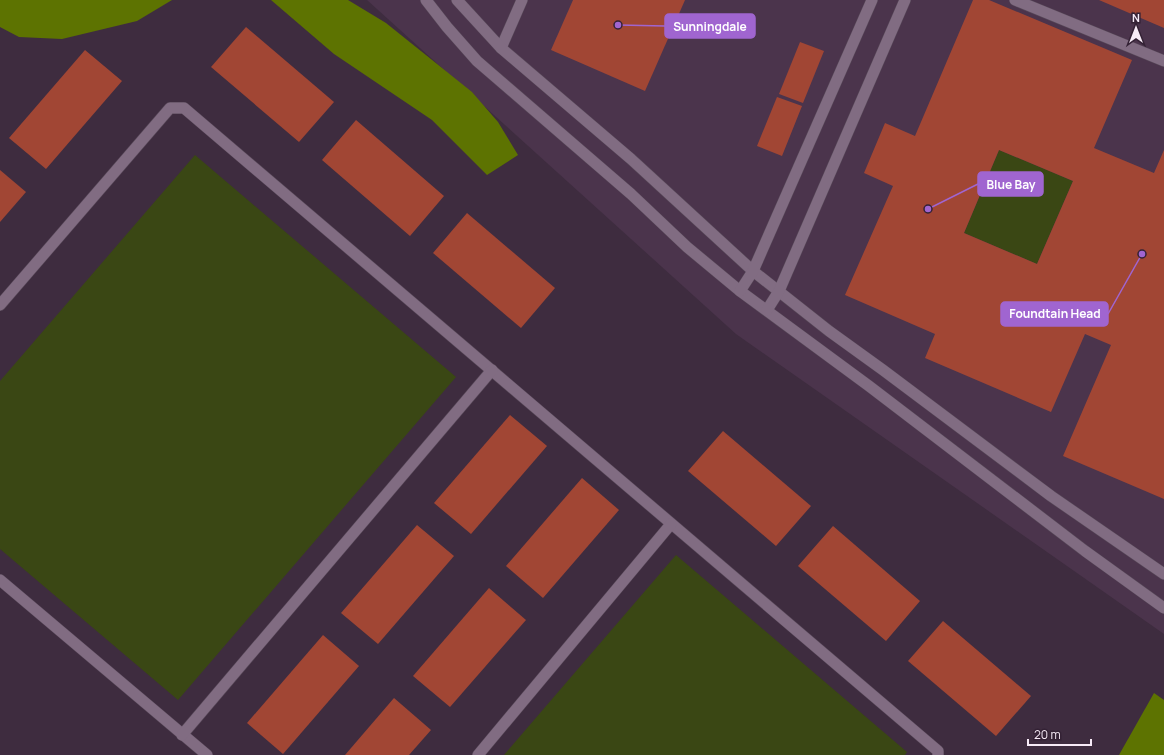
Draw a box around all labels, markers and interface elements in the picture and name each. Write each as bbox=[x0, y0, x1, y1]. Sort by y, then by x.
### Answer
north arrow bbox=[1116, 8, 1156, 48]
text: N bbox=[1132, 10, 1140, 25]
callout: Sunningdale bbox=[665, 14, 755, 38]
text: Sunningdale bbox=[673, 18, 747, 35]
callout: Blue Bay bbox=[978, 172, 1043, 196]
text: Blue Bay bbox=[987, 176, 1036, 193]
callout: Foundtain Head bbox=[1001, 302, 1108, 326]
text: Foundtain Head bbox=[1009, 305, 1101, 322]
scale bar bbox=[1028, 721, 1091, 747]
text: 20 m bbox=[1034, 726, 1061, 743]

